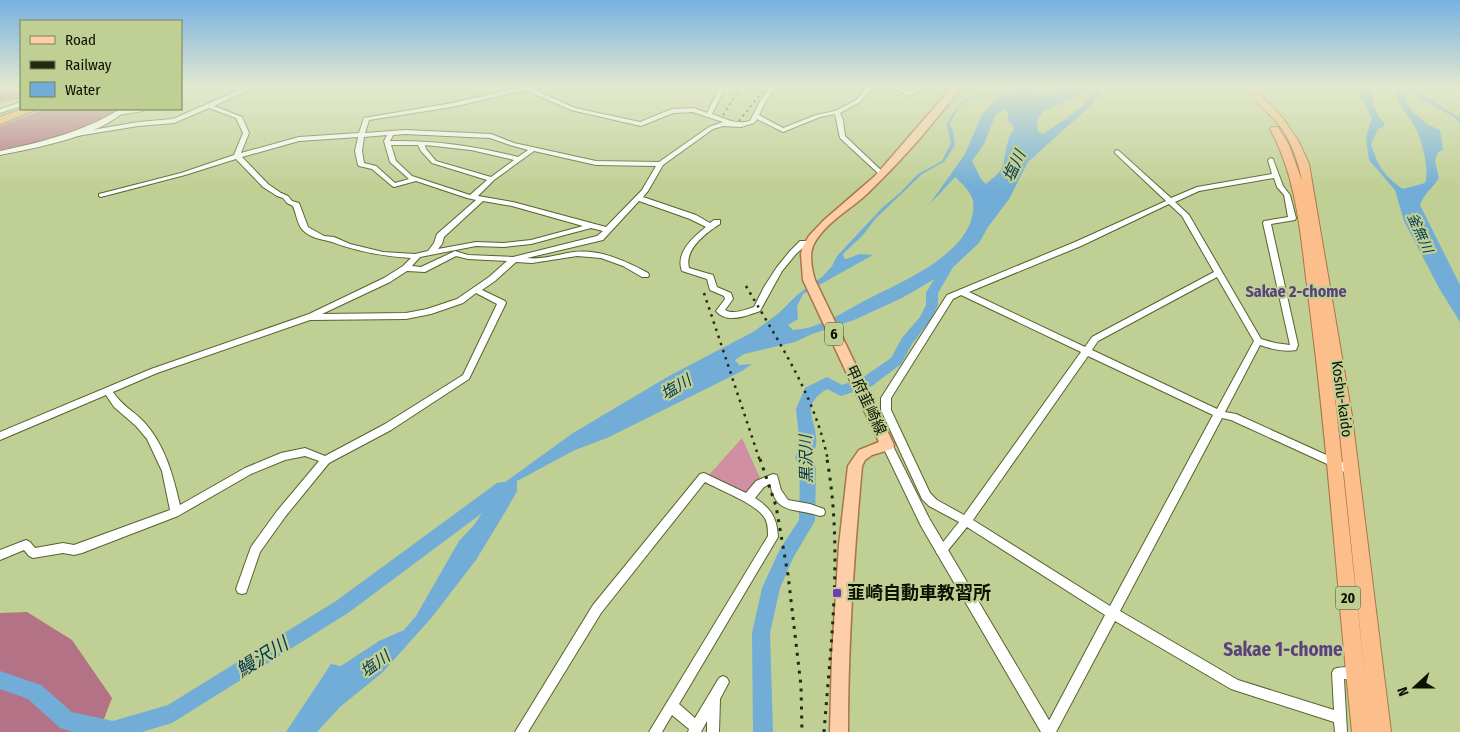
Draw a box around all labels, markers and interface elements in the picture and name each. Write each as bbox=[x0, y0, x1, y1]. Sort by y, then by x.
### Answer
legend bbox=[20, 20, 182, 110]
text: Road bbox=[65, 31, 96, 49]
text: Railway bbox=[65, 56, 112, 74]
text: Water bbox=[65, 81, 101, 99]
water label: 塩川 bbox=[999, 146, 1030, 185]
water label: 釜無川 bbox=[1404, 210, 1437, 257]
district label: Sakae 2-chome bbox=[1245, 282, 1347, 301]
road number: 6 bbox=[825, 322, 843, 346]
street label: Koshu-kaido bbox=[1328, 360, 1356, 439]
street label: 甲府韮崎線 bbox=[842, 362, 890, 438]
water label: 塩川 bbox=[657, 370, 696, 403]
water label: 黒沢川 bbox=[796, 433, 816, 483]
place label: 韮崎自動車教習所 bbox=[847, 582, 991, 604]
road number: 20 bbox=[1336, 586, 1360, 610]
marker: 韮崎自動車教習所 bbox=[831, 587, 843, 599]
water label: 鰻沢川 bbox=[232, 631, 294, 682]
district label: Sakae 1-chome bbox=[1223, 638, 1343, 661]
water label: 塩川 bbox=[356, 646, 395, 681]
north arrow bbox=[1390, 662, 1440, 712]
text: N bbox=[1394, 685, 1413, 698]

